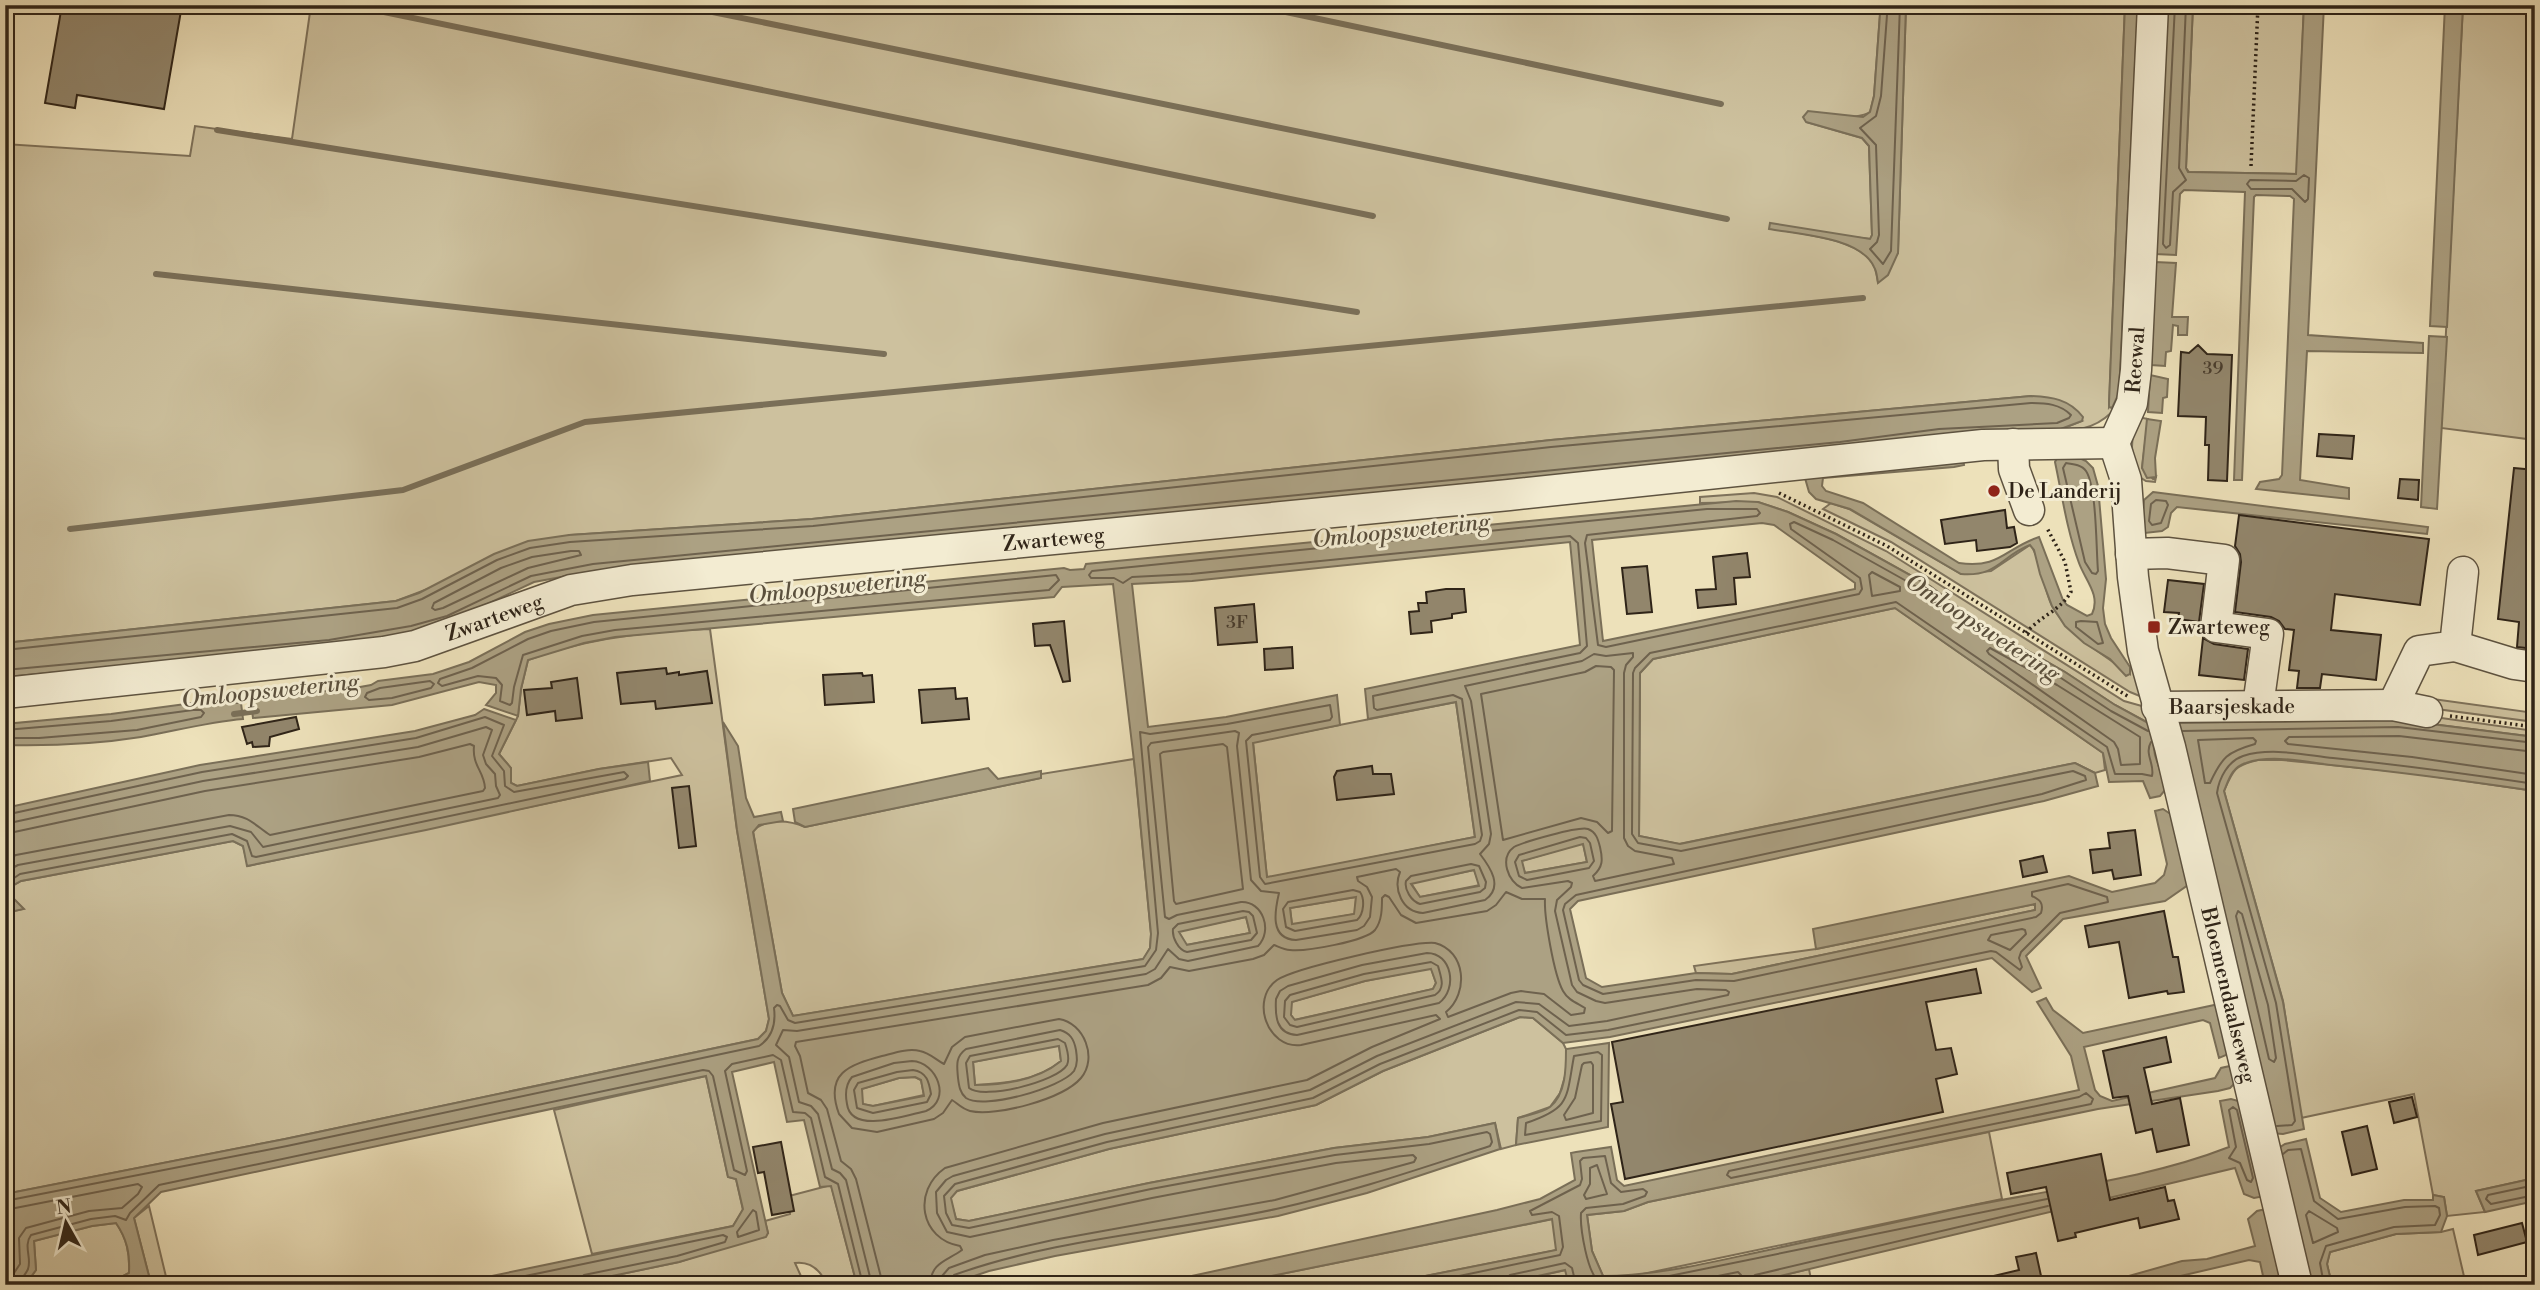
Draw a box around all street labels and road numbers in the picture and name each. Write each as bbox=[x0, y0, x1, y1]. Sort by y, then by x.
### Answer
street label: Reewal bbox=[2121, 326, 2151, 394]
street label: Zwarteweg bbox=[1002, 522, 1106, 558]
street label: Zwarteweg bbox=[442, 589, 547, 648]
street label: Baarsjeskade bbox=[2168, 694, 2295, 721]
street label: Bloemendaalseweg bbox=[2194, 904, 2261, 1086]

